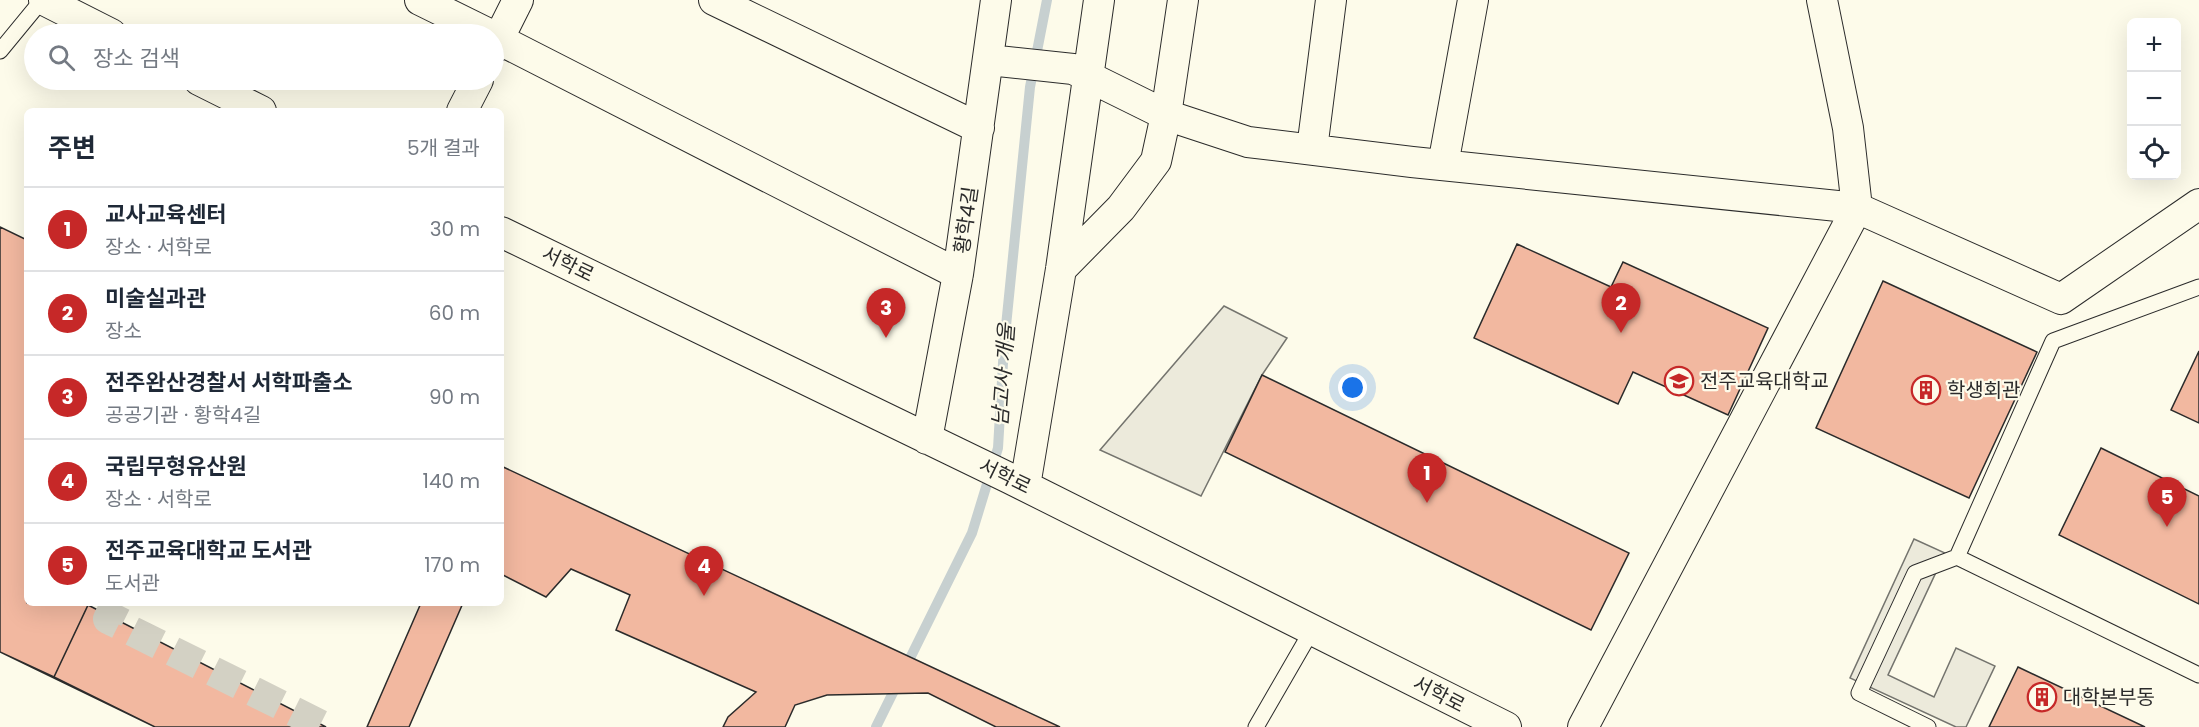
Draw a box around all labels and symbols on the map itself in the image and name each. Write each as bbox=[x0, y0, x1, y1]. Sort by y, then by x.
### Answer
street label: 황학4길 bbox=[947, 184, 985, 256]
street label: 서학로 bbox=[537, 239, 599, 289]
pin: 2 bbox=[1602, 284, 1640, 333]
pin: 3 bbox=[866, 288, 906, 338]
water label: 남고사 개울 bbox=[985, 321, 1021, 427]
school or university icon: 전주교육대학교 bbox=[1663, 365, 1695, 397]
place label: 전주교육대학교 bbox=[1700, 367, 1829, 395]
your location bbox=[1338, 373, 1367, 402]
building icon: 학생회관 bbox=[1910, 374, 1942, 406]
place label: 학생회관 bbox=[1947, 376, 2021, 404]
street label: 서학로 bbox=[974, 451, 1036, 501]
pin: 1 bbox=[1408, 454, 1446, 503]
pin: 5 bbox=[2148, 478, 2186, 527]
pin: 4 bbox=[684, 546, 724, 596]
street label: 서학로 bbox=[1408, 669, 1470, 719]
building icon: 대학본부동 bbox=[2026, 681, 2058, 713]
place label: 대학본부동 bbox=[2063, 683, 2155, 711]

